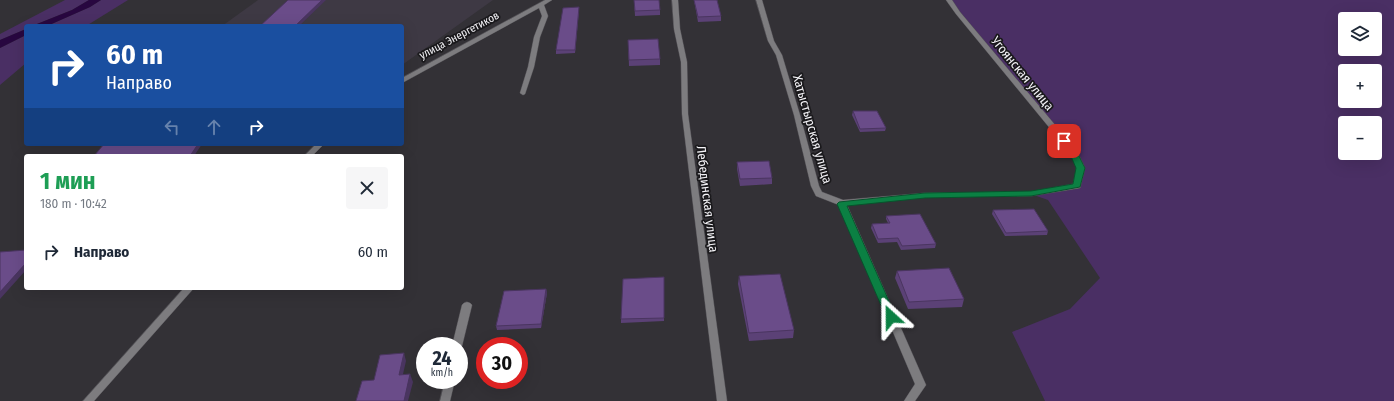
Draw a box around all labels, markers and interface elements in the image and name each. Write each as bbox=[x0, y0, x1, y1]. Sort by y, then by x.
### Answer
street label: улица Энергетиков bbox=[417, 9, 501, 62]
map controls bbox=[1338, 12, 1382, 160]
button: layers bbox=[1338, 12, 1382, 56]
street label: Угоянская улица bbox=[988, 33, 1057, 113]
text: 60 m bbox=[106, 38, 163, 71]
icon: right bbox=[40, 40, 92, 92]
button: + bbox=[1338, 64, 1382, 108]
text: Направо bbox=[106, 72, 172, 94]
street label: Хатыстырская улица bbox=[790, 73, 835, 185]
icon: left bbox=[161, 116, 183, 138]
icon: ahead bbox=[203, 116, 225, 138]
icon: right bbox=[245, 116, 267, 138]
button: − bbox=[1338, 116, 1382, 160]
pin bbox=[1047, 124, 1081, 158]
icon: arrive bbox=[1053, 130, 1075, 152]
street label: Лебединская улица bbox=[694, 145, 721, 253]
text: 1 мин bbox=[40, 167, 95, 195]
button: close bbox=[346, 167, 388, 209]
text: 180 m · 10:42 bbox=[40, 196, 107, 211]
icon: right bbox=[40, 241, 62, 263]
text: Направо bbox=[74, 243, 129, 261]
text: 60 m bbox=[358, 243, 388, 261]
position arrow bbox=[870, 296, 912, 338]
speed limit sign: 30 bbox=[476, 337, 528, 389]
text: 24 bbox=[432, 346, 452, 370]
text: km/h bbox=[431, 367, 453, 379]

